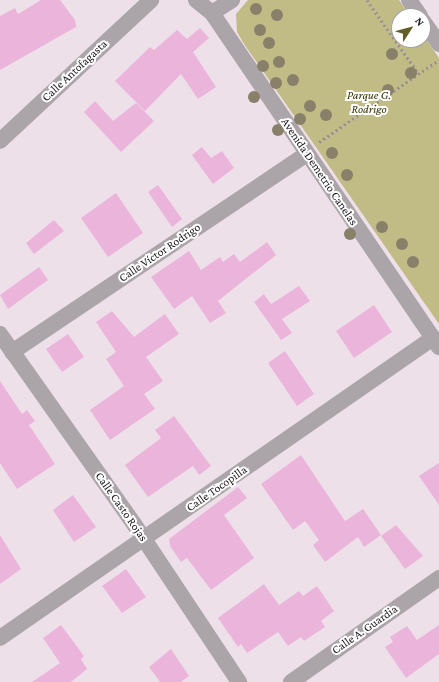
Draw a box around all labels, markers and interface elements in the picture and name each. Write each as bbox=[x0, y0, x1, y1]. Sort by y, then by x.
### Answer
north arrow bbox=[391, 8, 431, 48]
text: N bbox=[413, 15, 427, 28]
street label: Calle Antofagasta bbox=[39, 37, 111, 105]
park label: Parque G. Rodrigo bbox=[347, 89, 391, 117]
street label: Avenida Demetrio Canelas bbox=[278, 116, 360, 228]
street label: Calle Víctor Rodrigo bbox=[116, 220, 204, 286]
street label: Calle Tocopilla bbox=[184, 463, 250, 515]
street label: Calle Casto Rojas bbox=[92, 470, 150, 544]
street label: Calle A. Guardia bbox=[329, 602, 401, 658]

